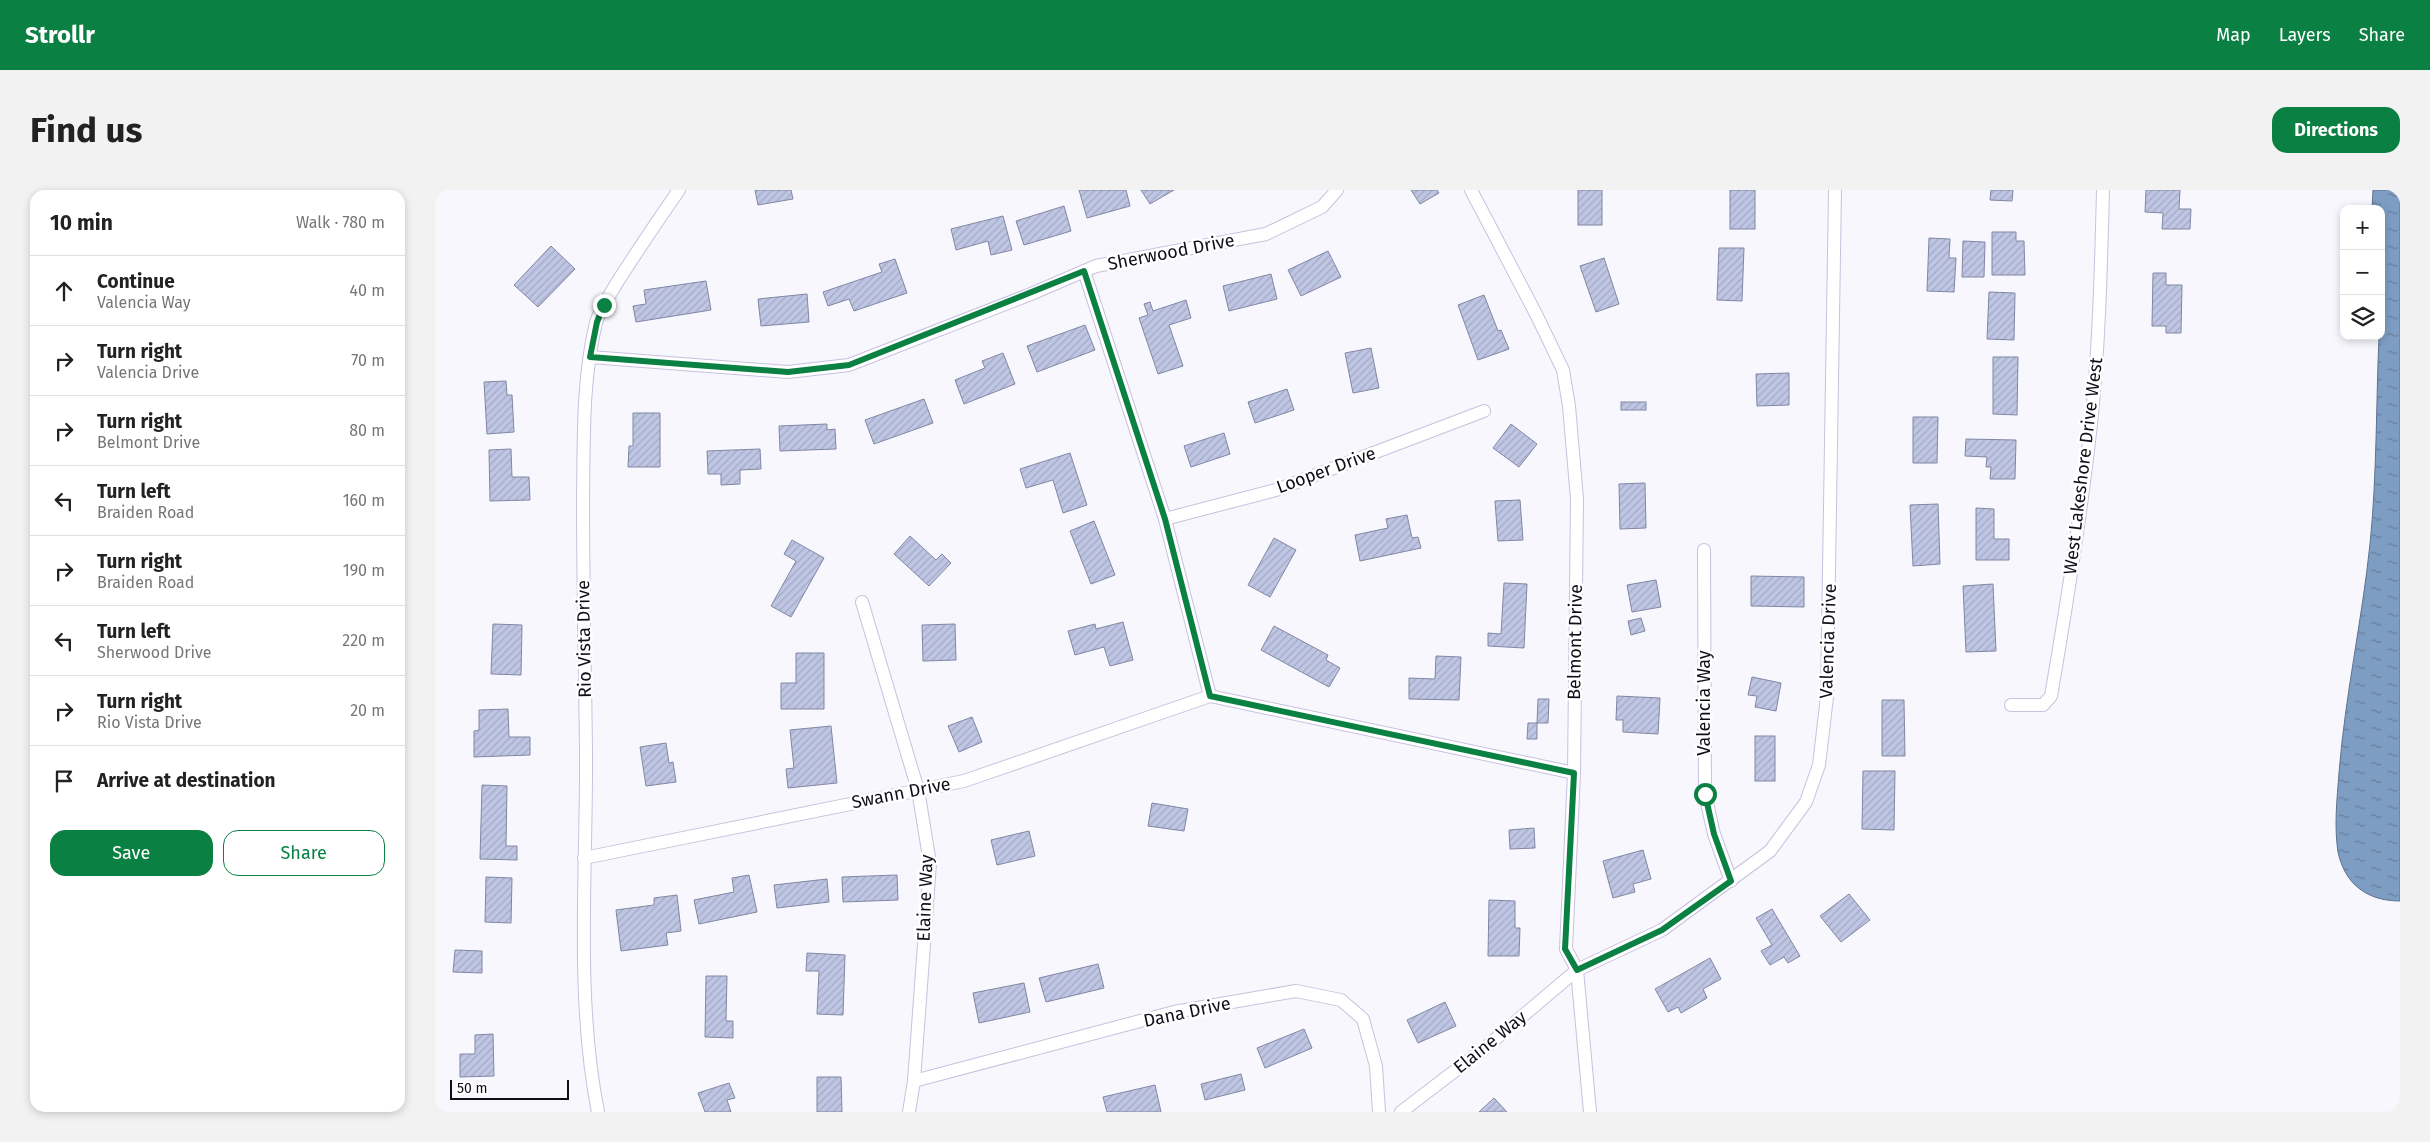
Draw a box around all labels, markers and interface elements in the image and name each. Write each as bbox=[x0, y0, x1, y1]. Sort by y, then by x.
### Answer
text: Strollr bbox=[25, 21, 95, 49]
text: Map bbox=[2216, 24, 2251, 46]
text: Layers bbox=[2279, 24, 2331, 46]
text: Share bbox=[2359, 24, 2405, 46]
button: Directions bbox=[2272, 107, 2400, 153]
text: Find us bbox=[30, 109, 142, 151]
map controls bbox=[2340, 205, 2385, 340]
button: + bbox=[2340, 205, 2385, 250]
text: 10 min bbox=[50, 210, 113, 236]
text: Walk · 780 m bbox=[296, 213, 385, 232]
street label: Sherwood Drive bbox=[1106, 229, 1236, 275]
button: − bbox=[2340, 250, 2385, 295]
text: Continue bbox=[97, 270, 175, 293]
icon: ahead bbox=[50, 277, 78, 305]
text: 40 m bbox=[350, 281, 385, 300]
text: Valencia Way bbox=[97, 293, 191, 312]
route end bbox=[593, 294, 616, 317]
button: layers bbox=[2340, 295, 2385, 340]
text: Turn right bbox=[97, 340, 182, 363]
icon: right bbox=[50, 347, 78, 375]
text: 70 m bbox=[351, 351, 385, 370]
street label: West Lakeshore Drive West bbox=[2059, 356, 2107, 576]
text: Valencia Drive bbox=[97, 363, 199, 382]
text: Turn right bbox=[97, 410, 182, 433]
icon: right bbox=[50, 417, 78, 445]
text: 80 m bbox=[349, 421, 385, 440]
text: Belmont Drive bbox=[97, 433, 200, 452]
street label: Looper Drive bbox=[1273, 442, 1379, 498]
text: Turn left bbox=[97, 480, 171, 503]
icon: left bbox=[50, 487, 78, 515]
text: 160 m bbox=[343, 491, 385, 510]
text: Braiden Road bbox=[97, 503, 194, 522]
text: Turn right bbox=[97, 550, 182, 573]
icon: right bbox=[50, 557, 78, 585]
text: 190 m bbox=[343, 561, 385, 580]
text: Braiden Road bbox=[97, 573, 194, 592]
street label: Rio Vista Drive bbox=[572, 580, 596, 698]
street label: Valencia Drive bbox=[1815, 583, 1841, 699]
street label: Belmont Drive bbox=[1563, 584, 1587, 700]
text: Turn left bbox=[97, 620, 171, 643]
icon: left bbox=[50, 627, 78, 655]
text: 220 m bbox=[342, 631, 385, 650]
text: Sherwood Drive bbox=[97, 643, 211, 662]
street label: Valencia Way bbox=[1693, 650, 1715, 756]
text: Turn right bbox=[97, 690, 182, 713]
icon: right bbox=[50, 697, 78, 725]
text: 20 m bbox=[350, 701, 385, 720]
text: Rio Vista Drive bbox=[97, 713, 202, 732]
icon: arrive bbox=[50, 767, 78, 795]
text: Arrive at destination bbox=[97, 769, 276, 792]
street label: Swann Drive bbox=[850, 773, 952, 813]
route start bbox=[1694, 783, 1717, 806]
button: Save bbox=[50, 830, 213, 876]
button: Share bbox=[223, 830, 385, 876]
street label: Elaine Way bbox=[912, 854, 938, 942]
street label: Dana Drive bbox=[1141, 992, 1233, 1032]
street label: Elaine Way bbox=[1449, 1006, 1531, 1078]
scale bar bbox=[450, 1077, 569, 1100]
text: 50 m bbox=[457, 1080, 488, 1097]

